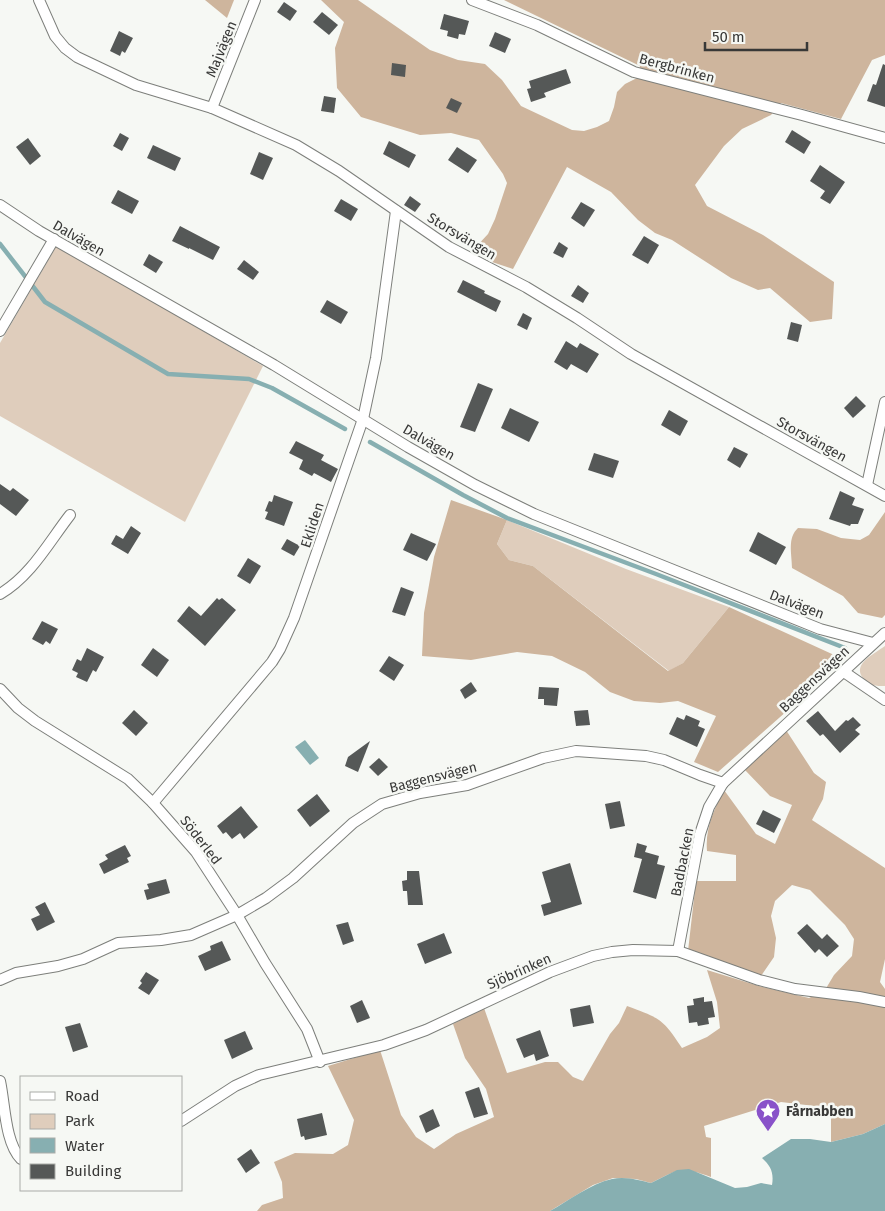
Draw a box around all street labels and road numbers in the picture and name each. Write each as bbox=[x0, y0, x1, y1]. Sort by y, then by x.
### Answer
street label: Majvägen bbox=[202, 18, 240, 80]
street label: Bergbrinken bbox=[637, 50, 716, 87]
street label: Storsvängen bbox=[424, 209, 499, 264]
street label: Dalvägen bbox=[50, 217, 108, 260]
street label: Storsvängen bbox=[774, 413, 850, 466]
street label: Dalvägen bbox=[400, 421, 458, 464]
street label: Ekliden bbox=[297, 500, 328, 550]
street label: Dalvägen bbox=[767, 586, 827, 623]
street label: Baggensvägen bbox=[776, 643, 853, 716]
street label: Baggensvägen bbox=[388, 758, 479, 797]
street label: Söderled bbox=[176, 813, 225, 868]
street label: Badbacken bbox=[667, 826, 698, 898]
street label: Sjöbrinken bbox=[484, 950, 554, 993]

